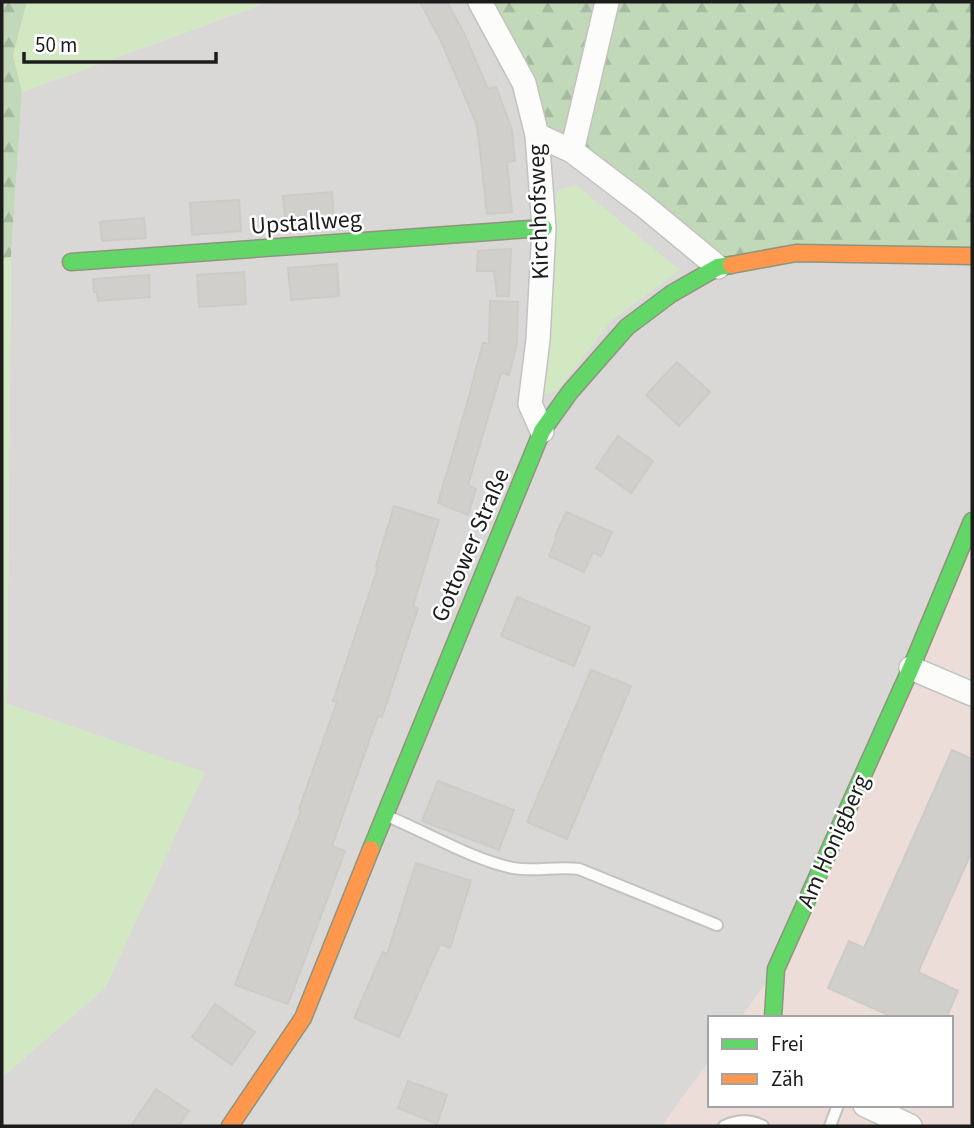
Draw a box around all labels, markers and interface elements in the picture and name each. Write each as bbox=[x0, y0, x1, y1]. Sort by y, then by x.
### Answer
scale bar bbox=[24, 21, 217, 65]
text: 50 m bbox=[35, 30, 77, 60]
street label: Kirchhofsweg bbox=[519, 144, 558, 280]
street label: Upstallweg bbox=[249, 201, 363, 244]
street label: Gottower Straße bbox=[422, 463, 519, 627]
street label: Am Honigberg bbox=[788, 769, 879, 914]
legend bbox=[708, 1016, 953, 1107]
text: Frei bbox=[771, 1029, 804, 1059]
text: Zäh bbox=[771, 1064, 804, 1094]

